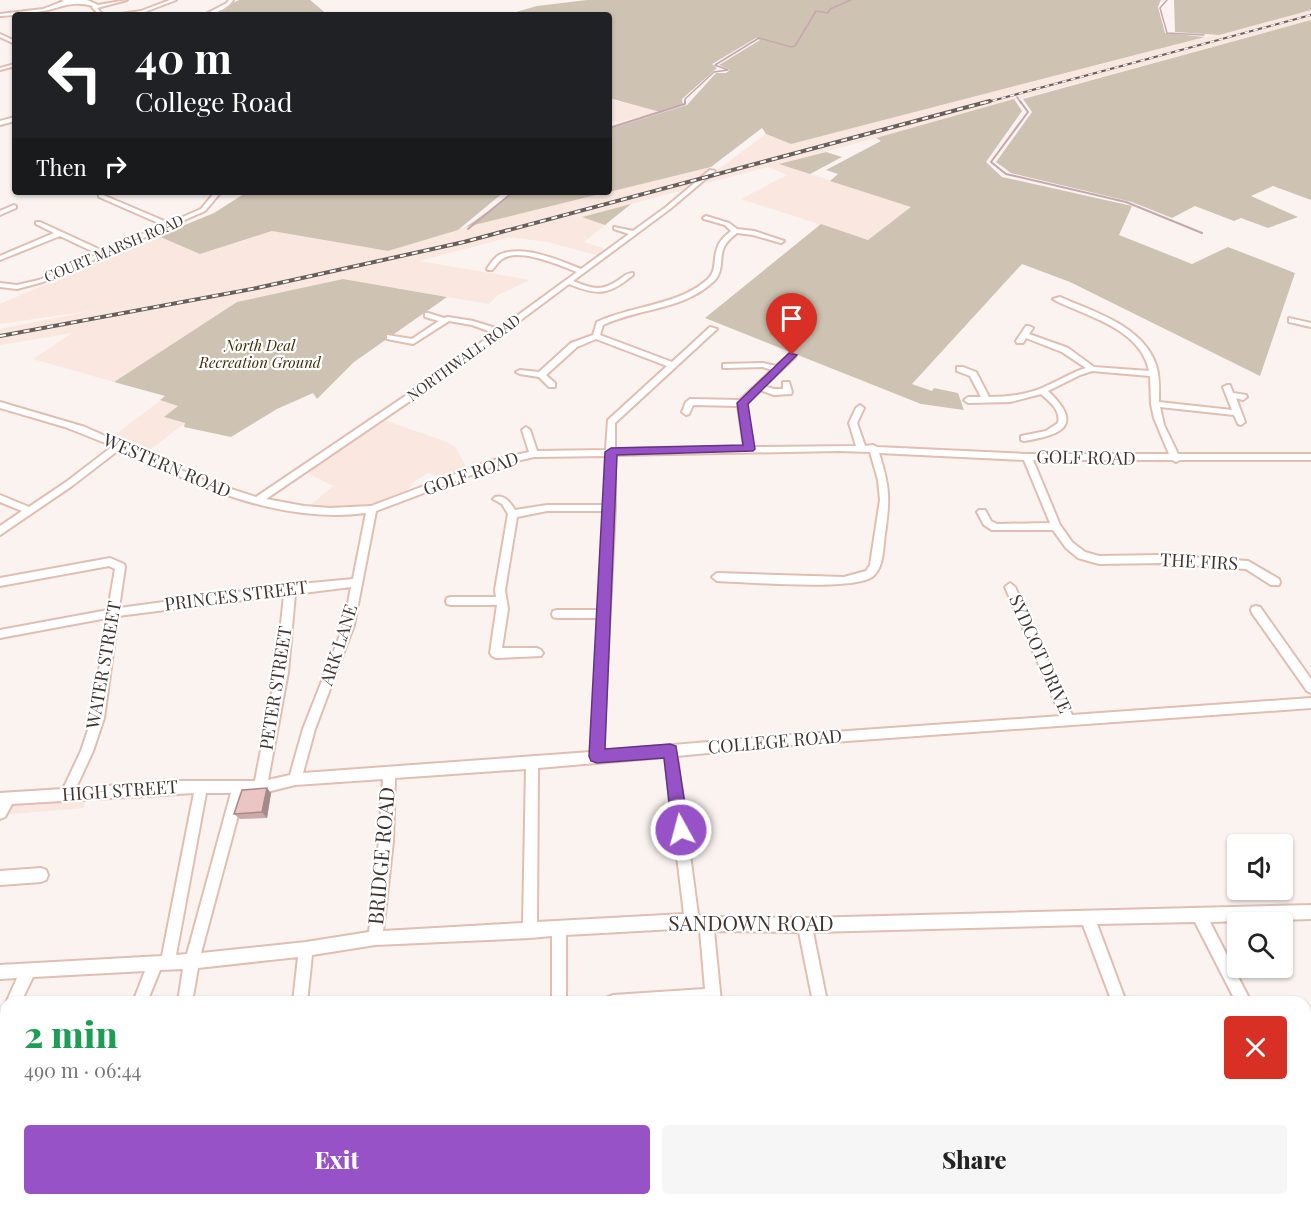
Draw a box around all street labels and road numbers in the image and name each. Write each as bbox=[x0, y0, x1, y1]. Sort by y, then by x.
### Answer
street label: COURT MARSH ROAD bbox=[41, 210, 187, 287]
street label: NORTHWALL ROAD bbox=[403, 309, 524, 405]
street label: WESTERN ROAD bbox=[99, 427, 235, 503]
street label: GOLF ROAD bbox=[1036, 444, 1136, 470]
street label: GOLF ROAD bbox=[420, 446, 522, 501]
street label: THE FIRS bbox=[1159, 547, 1239, 575]
street label: PRINCES STREET bbox=[163, 574, 309, 616]
street label: SYDCOT DRIVE bbox=[1004, 591, 1078, 717]
street label: WATER STREET bbox=[80, 599, 126, 732]
street label: ARK LANE bbox=[313, 601, 362, 689]
street label: PETER STREET bbox=[253, 624, 297, 752]
street label: COLLEGE ROAD bbox=[707, 723, 843, 759]
street label: HIGH STREET bbox=[61, 774, 179, 806]
street label: BRIDGE ROAD bbox=[360, 786, 400, 926]
street label: SANDOWN ROAD bbox=[668, 908, 834, 936]

